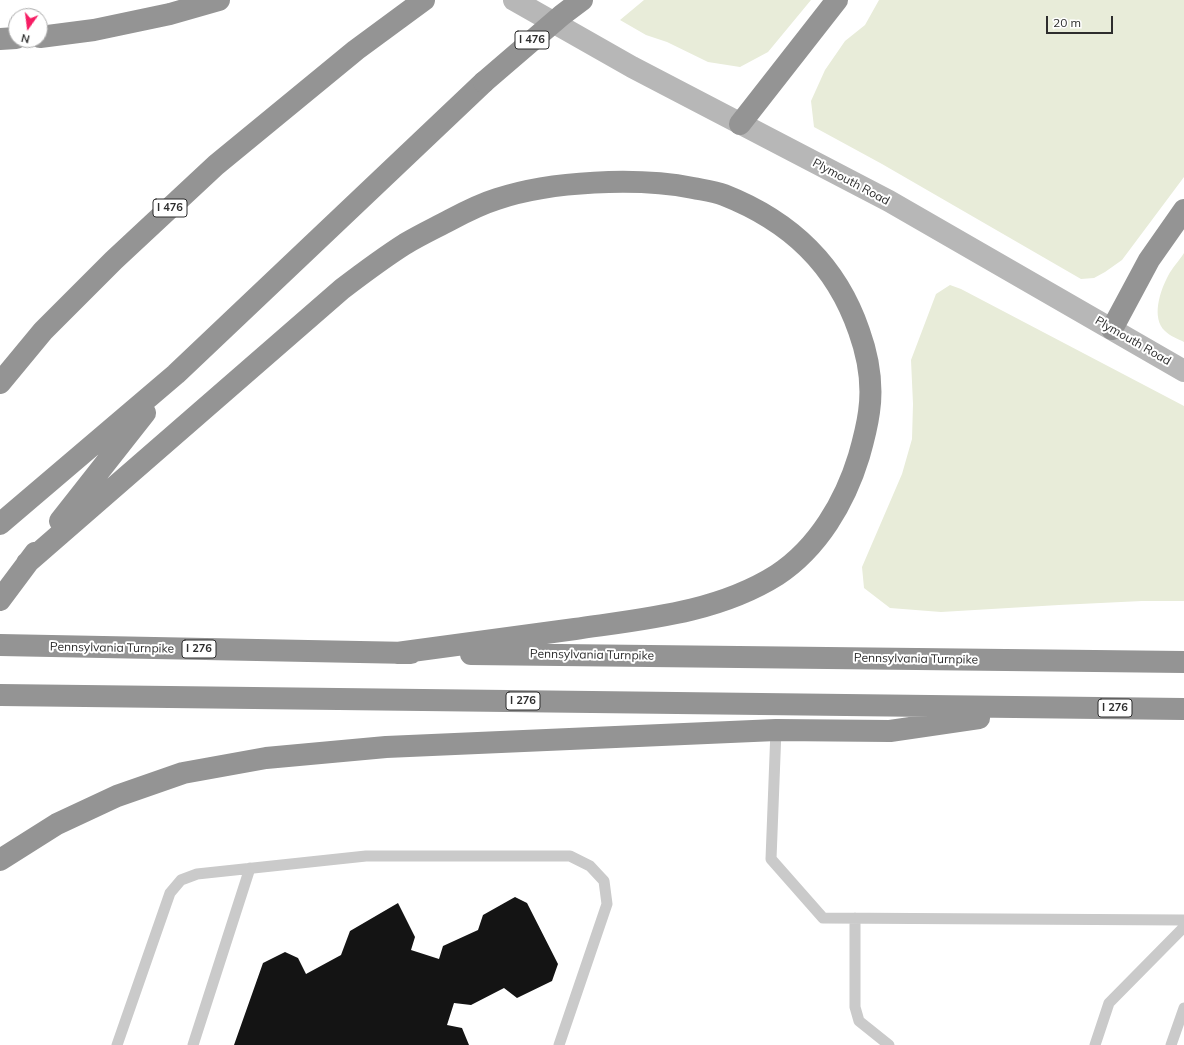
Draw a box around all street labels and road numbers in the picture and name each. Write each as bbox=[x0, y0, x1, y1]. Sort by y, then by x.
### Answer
road number: I 476 bbox=[515, 31, 549, 49]
street label: Plymouth Road bbox=[810, 156, 892, 208]
road number: I 476 bbox=[153, 199, 187, 217]
street label: Plymouth Road bbox=[1093, 313, 1173, 369]
street label: Pennsylvania Turnpike bbox=[50, 640, 174, 656]
road number: I 276 bbox=[182, 640, 216, 658]
street label: Pennsylvania Turnpike bbox=[530, 647, 654, 663]
street label: Pennsylvania Turnpike bbox=[854, 651, 978, 667]
road number: I 276 bbox=[506, 692, 540, 710]
road number: I 276 bbox=[1098, 699, 1132, 717]

